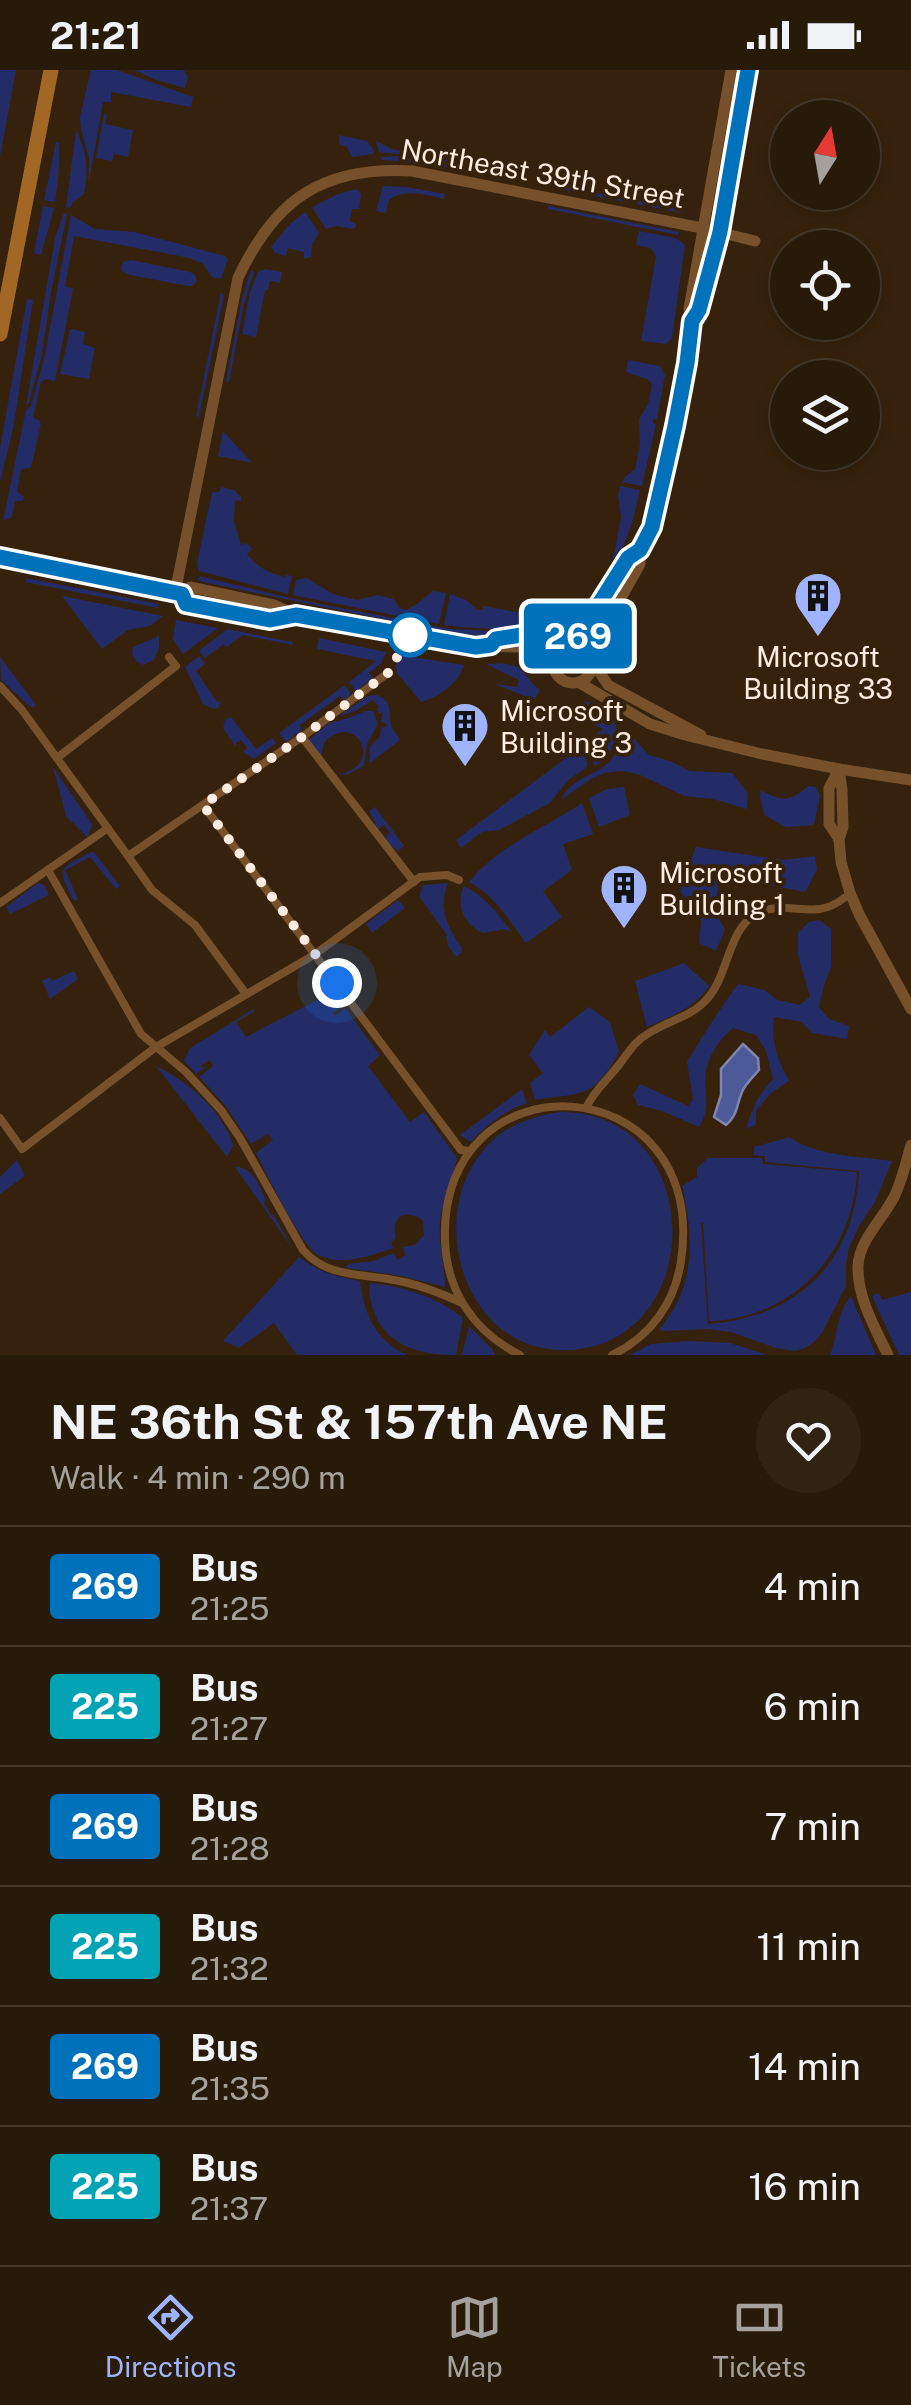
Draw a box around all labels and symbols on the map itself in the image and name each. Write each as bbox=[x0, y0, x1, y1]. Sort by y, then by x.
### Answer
north arrow bbox=[770, 100, 880, 210]
street label: Northeast 39th Street bbox=[399, 132, 687, 214]
building icon: Microsoft Building 33 bbox=[792, 570, 844, 638]
line badge: 269 bbox=[520, 604, 636, 668]
unlabelled marker bbox=[389, 614, 431, 656]
place label: Microsoft Building 33 bbox=[743, 640, 893, 705]
place label: Microsoft Building 3 bbox=[500, 694, 632, 759]
building icon: Microsoft Building 3 bbox=[439, 700, 491, 768]
place label: Microsoft Building 1 bbox=[659, 856, 785, 921]
building icon: Microsoft Building 1 bbox=[598, 862, 650, 930]
your location bbox=[312, 958, 362, 1008]

